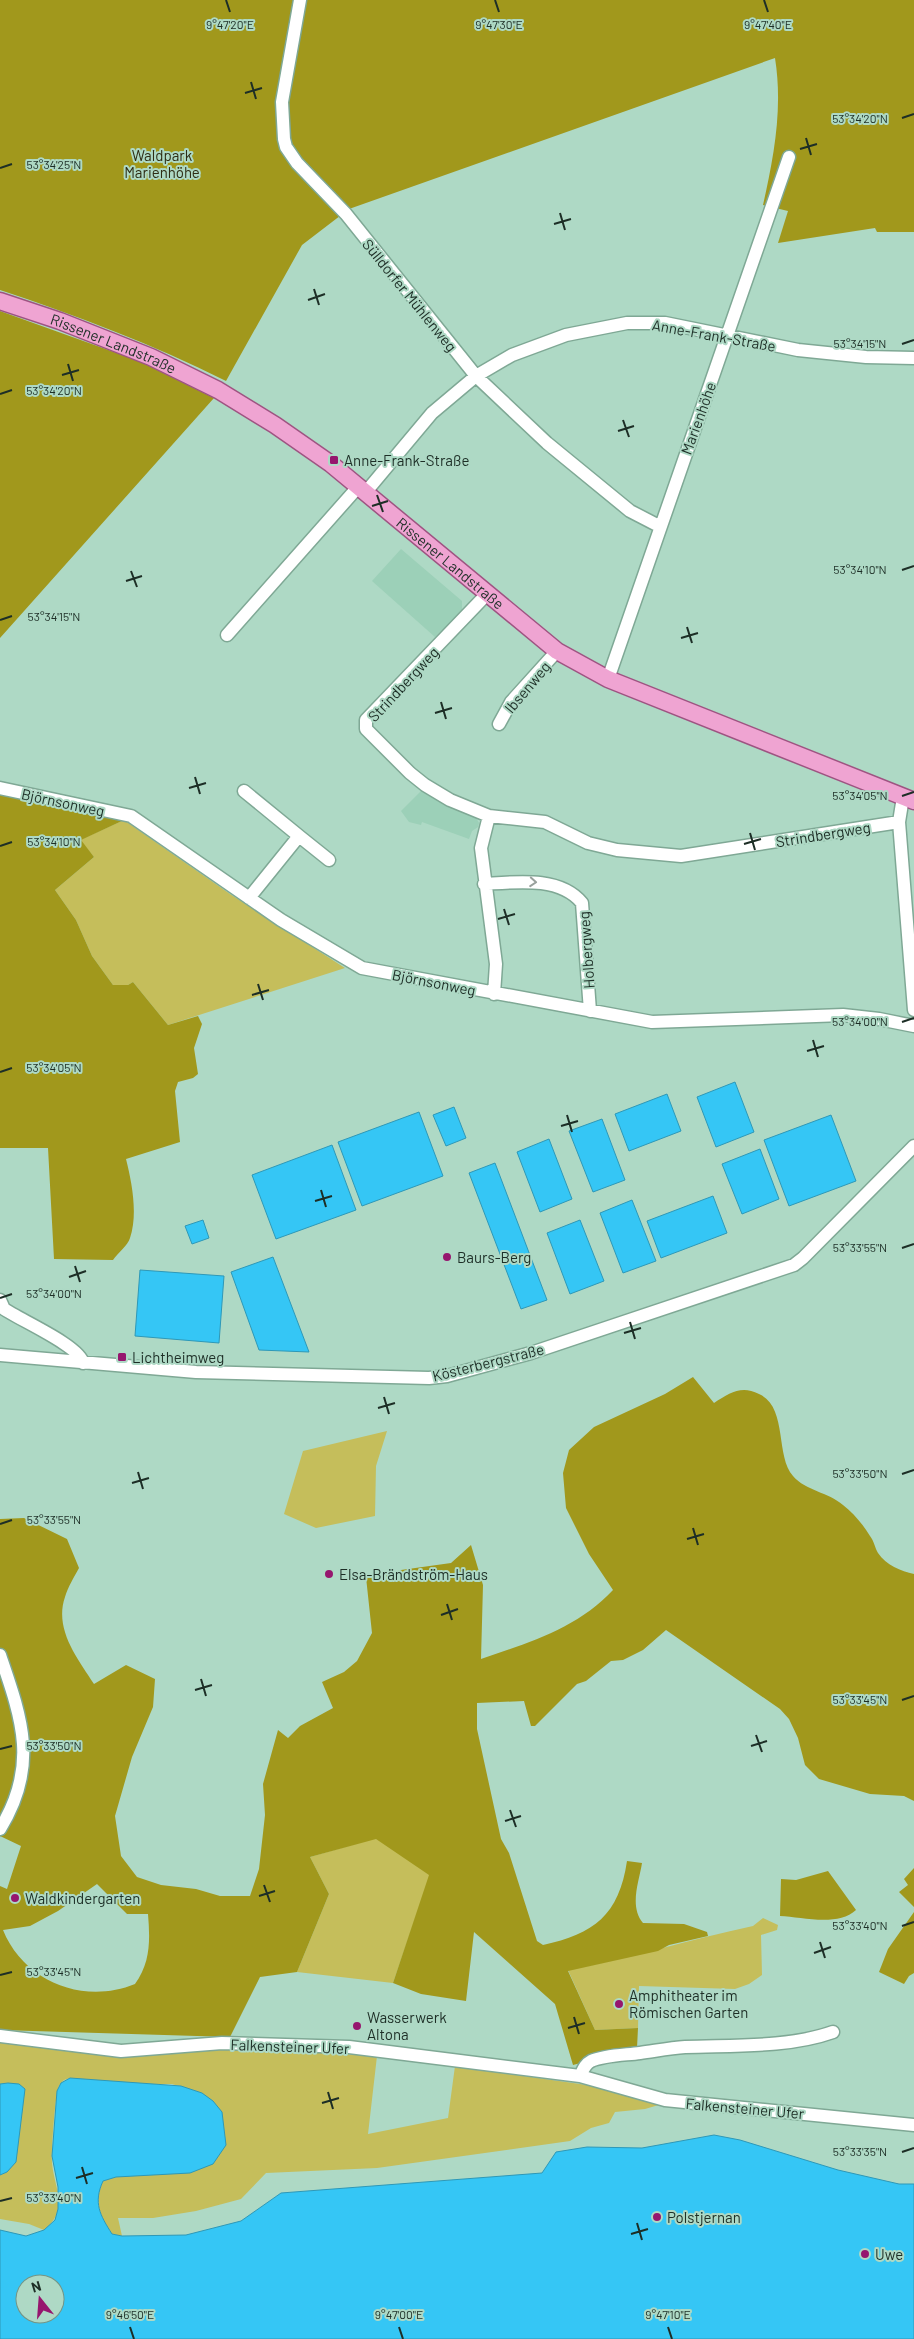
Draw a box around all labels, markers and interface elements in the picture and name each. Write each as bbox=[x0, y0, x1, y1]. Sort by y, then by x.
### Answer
text: 9°47'20"E bbox=[206, 17, 254, 31]
text: 9°47'30"E bbox=[475, 17, 523, 31]
text: 9°47'40"E bbox=[744, 17, 792, 31]
text: 53°34'20"N bbox=[832, 111, 888, 125]
park label: Waldpark Marienhöhe bbox=[124, 146, 200, 181]
text: 53°34'25"N bbox=[27, 157, 82, 171]
street label: Sülldorfer Mühlenweg bbox=[359, 235, 461, 355]
street label: Rissener Landstraße bbox=[48, 310, 179, 377]
street label: Anne-Frank-Straße bbox=[651, 315, 777, 355]
text: 53°34'15"N bbox=[834, 336, 886, 350]
street label: Marienhöhe bbox=[677, 379, 719, 457]
text: 53°34'20"N bbox=[26, 383, 82, 397]
place label: Anne-Frank-Straße bbox=[344, 451, 469, 469]
marker: Anne-Frank-Straße bbox=[328, 454, 340, 466]
street label: Rissener Landstraße bbox=[393, 513, 508, 613]
text: 53°34'10"N bbox=[833, 562, 887, 576]
text: 53°34'15"N bbox=[28, 609, 80, 623]
street label: Strindbergweg bbox=[364, 643, 442, 725]
street label: Ibsenweg bbox=[500, 658, 554, 716]
street label: Björnsonweg bbox=[20, 784, 106, 820]
text: 53°34'05"N bbox=[832, 788, 888, 802]
street label: Strindbergweg bbox=[774, 818, 872, 850]
text: 53°34'10"N bbox=[27, 834, 81, 848]
one-way arrow bbox=[529, 877, 537, 888]
street label: Holbergweg bbox=[574, 911, 598, 989]
street label: Björnsonweg bbox=[391, 965, 477, 999]
text: 53°34'00"N bbox=[832, 1014, 888, 1028]
text: 53°34'05"N bbox=[26, 1060, 82, 1074]
text: 53°33'55"N bbox=[833, 1240, 887, 1254]
place label: Baurs-Berg bbox=[457, 1248, 531, 1266]
marker: Baurs-Berg bbox=[441, 1251, 453, 1263]
text: 53°34'00"N bbox=[26, 1286, 82, 1300]
street label: Kösterbergstraße bbox=[430, 1339, 546, 1385]
place label: Lichtheimweg bbox=[132, 1348, 224, 1366]
marker: Lichtheimweg bbox=[116, 1351, 128, 1363]
text: 53°33'50"N bbox=[832, 1466, 888, 1480]
text: 53°33'55"N bbox=[27, 1512, 81, 1526]
place label: Elsa-Brändström-Haus bbox=[339, 1565, 488, 1583]
marker: Elsa-Brändström-Haus bbox=[323, 1568, 335, 1580]
text: 53°33'45"N bbox=[833, 1692, 887, 1706]
text: 53°33'50"N bbox=[26, 1738, 82, 1752]
place label: Waldkindergarten bbox=[25, 1889, 140, 1907]
marker: Waldkindergarten bbox=[9, 1892, 21, 1904]
text: 53°33'40"N bbox=[832, 1918, 888, 1932]
text: 53°33'45"N bbox=[27, 1964, 81, 1978]
place label: Amphitheater im Römischen Garten bbox=[629, 1986, 748, 2021]
marker: Amphitheater im Römischen Garten bbox=[613, 1998, 625, 2010]
place label: Wasserwerk Altona bbox=[367, 2008, 447, 2043]
marker: Wasserwerk Altona bbox=[351, 2020, 363, 2032]
street label: Falkensteiner Ufer bbox=[230, 2035, 350, 2057]
street label: Falkensteiner Ufer bbox=[685, 2094, 806, 2122]
text: 53°33'35"N bbox=[833, 2144, 887, 2158]
text: 53°33'40"N bbox=[26, 2190, 82, 2204]
place label: Polstjernan bbox=[667, 2208, 741, 2226]
marker: Polstjernan bbox=[651, 2211, 663, 2223]
place label: Uwe bbox=[875, 2245, 903, 2263]
marker: Uwe bbox=[859, 2248, 871, 2260]
north arrow bbox=[15, 2274, 65, 2324]
text: N bbox=[29, 2277, 43, 2296]
text: 9°46'50"E bbox=[106, 2307, 154, 2321]
text: 9°47'00"E bbox=[375, 2307, 423, 2321]
text: 9°47'10"E bbox=[645, 2307, 691, 2321]

